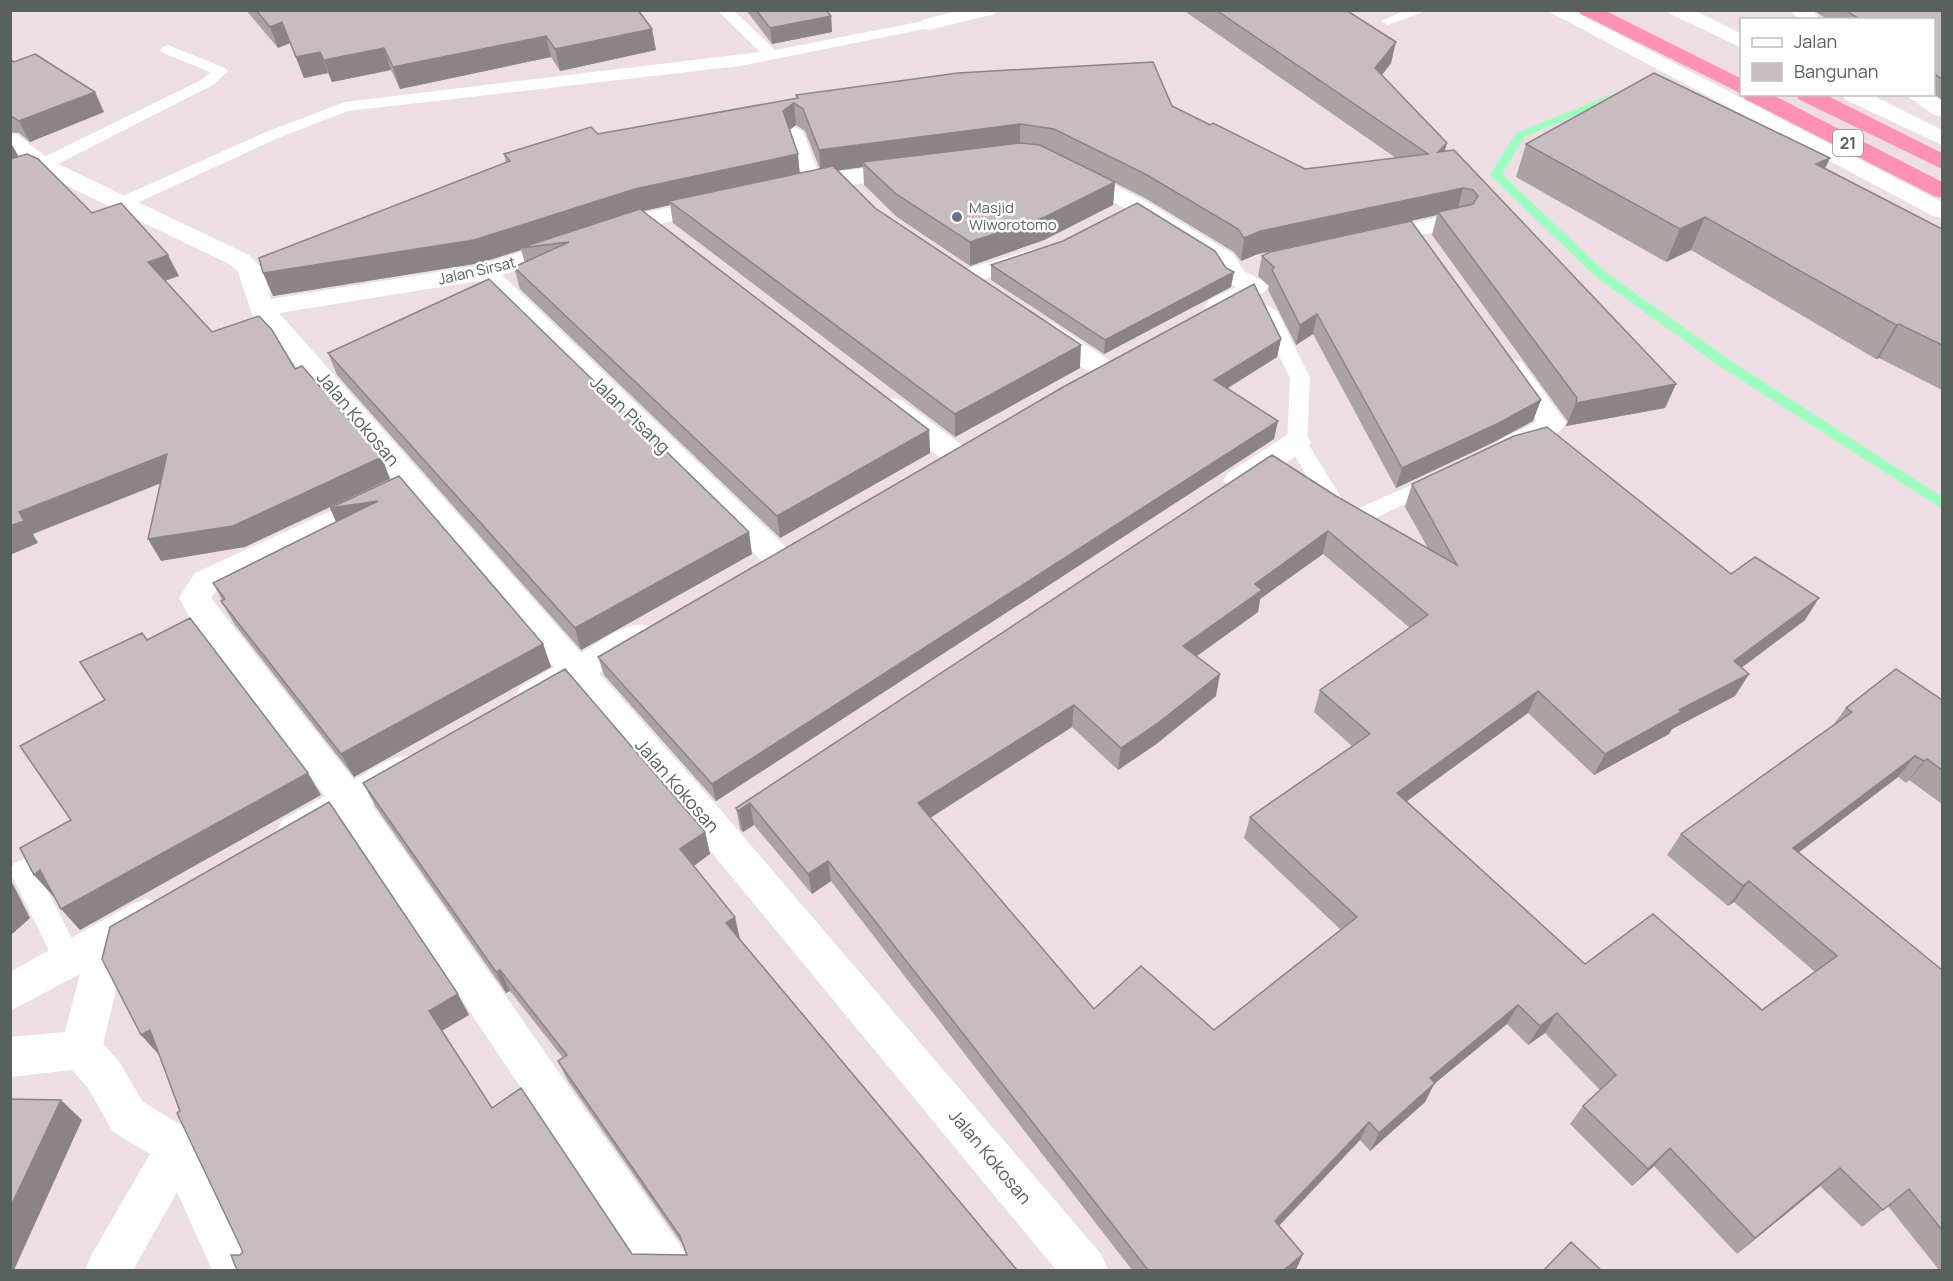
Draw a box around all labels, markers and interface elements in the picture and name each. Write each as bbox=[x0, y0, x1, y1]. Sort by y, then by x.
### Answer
legend bbox=[1740, 18, 1935, 96]
text: Jalan bbox=[1794, 29, 1837, 53]
text: Bangunan bbox=[1794, 59, 1878, 83]
road number: 21 bbox=[1833, 130, 1863, 156]
place label: Masjid Wiworotomo bbox=[969, 197, 1057, 235]
marker: Masjid Wiworotomo bbox=[950, 210, 964, 224]
street label: Jalan Sirsat bbox=[436, 251, 518, 290]
street label: Jalan Kokosan bbox=[312, 366, 406, 471]
street label: Jalan Pisang bbox=[585, 370, 676, 459]
street label: Jalan Kokosan bbox=[630, 733, 725, 837]
street label: Jalan Kokosan bbox=[944, 1104, 1038, 1209]

